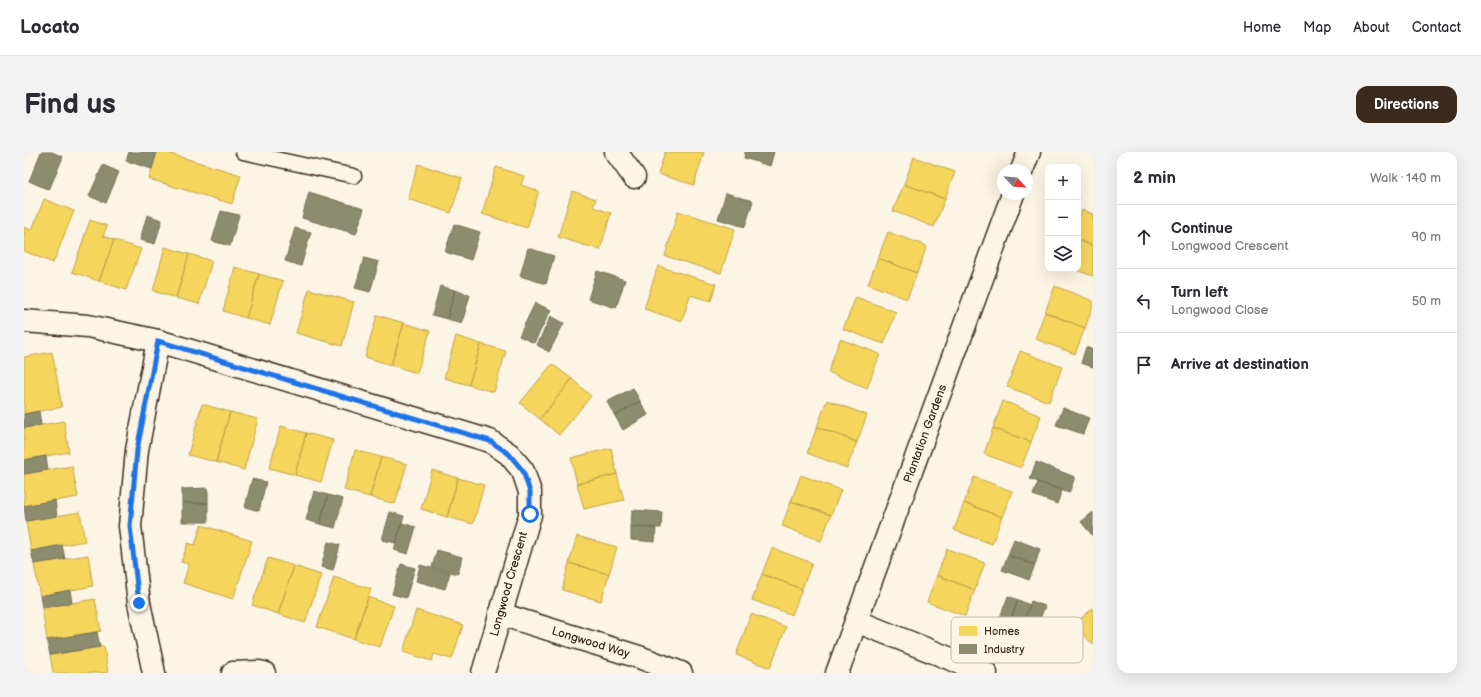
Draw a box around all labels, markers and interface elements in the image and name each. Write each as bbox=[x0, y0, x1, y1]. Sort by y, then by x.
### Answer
text: Locato bbox=[20, 16, 80, 39]
text: Home bbox=[1243, 19, 1281, 36]
text: Map bbox=[1303, 19, 1331, 36]
text: About bbox=[1353, 19, 1390, 36]
text: Contact bbox=[1412, 19, 1461, 36]
button: Directions bbox=[1356, 86, 1457, 123]
text: Find us bbox=[24, 88, 116, 121]
north arrow bbox=[997, 164, 1033, 200]
map controls bbox=[1045, 164, 1081, 272]
button: + bbox=[1045, 164, 1081, 200]
text: 2 min bbox=[1133, 168, 1176, 188]
text: Walk · 140 m bbox=[1370, 170, 1441, 186]
button: − bbox=[1045, 200, 1081, 236]
text: Continue bbox=[1171, 219, 1233, 238]
icon: ahead bbox=[1133, 226, 1155, 248]
text: 90 m bbox=[1412, 229, 1441, 245]
button: layers bbox=[1045, 236, 1081, 272]
text: Longwood Crescent bbox=[1171, 238, 1288, 254]
text: Turn left bbox=[1171, 283, 1228, 302]
icon: left bbox=[1133, 290, 1155, 312]
text: 50 m bbox=[1412, 293, 1441, 309]
text: Longwood Close bbox=[1171, 302, 1268, 318]
icon: arrive bbox=[1133, 354, 1155, 376]
text: Arrive at destination bbox=[1171, 355, 1309, 374]
street label: Plantation Gardens bbox=[900, 382, 950, 485]
route start bbox=[521, 505, 539, 523]
street label: Longwood Crescent bbox=[487, 530, 531, 638]
route end bbox=[130, 594, 148, 612]
legend bbox=[951, 617, 1083, 663]
street label: Longwood Way bbox=[550, 623, 632, 661]
text: Homes bbox=[984, 625, 1020, 638]
text: Industry bbox=[984, 643, 1024, 656]

